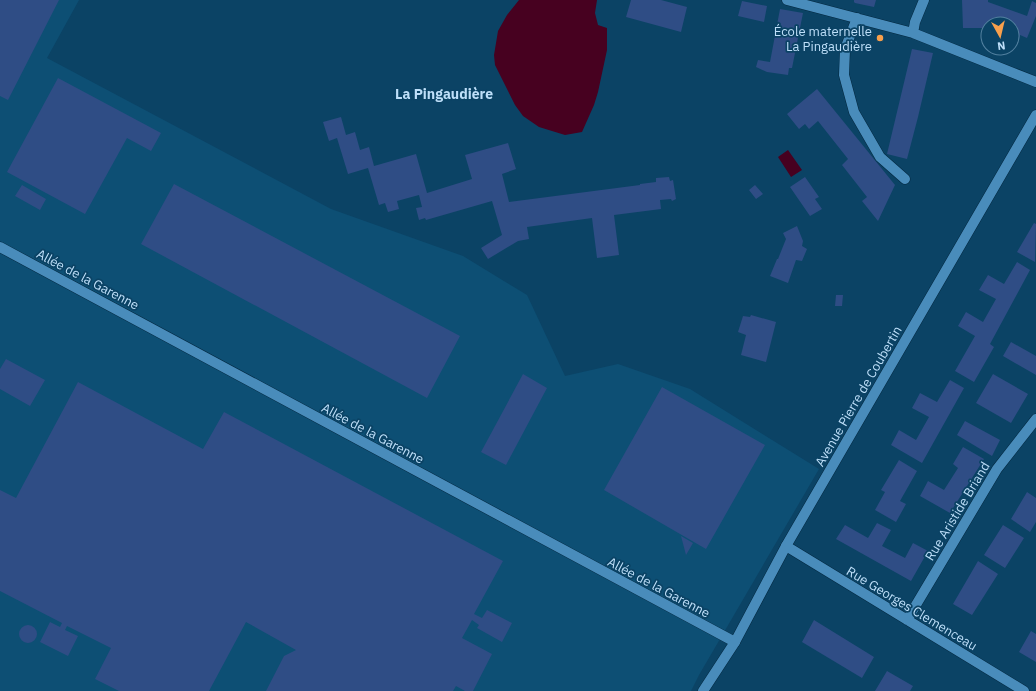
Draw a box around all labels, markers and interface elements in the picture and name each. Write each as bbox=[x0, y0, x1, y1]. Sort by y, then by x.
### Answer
north arrow bbox=[980, 16, 1020, 56]
place label: École maternelle La Pingaudière bbox=[774, 23, 872, 55]
marker: École maternelle La Pingaudière bbox=[875, 33, 885, 43]
text: N bbox=[996, 38, 1006, 53]
district label: La Pingaudière bbox=[395, 85, 493, 103]
street label: Allée de la Garenne bbox=[34, 245, 142, 314]
street label: Avenue Pierre de Coubertin bbox=[811, 323, 906, 470]
street label: Allée de la Garenne bbox=[319, 399, 427, 468]
street label: Rue Aristide Briand bbox=[921, 459, 994, 564]
street label: Allée de la Garenne bbox=[605, 553, 713, 622]
street label: Rue Georges Clemenceau bbox=[843, 563, 980, 654]

